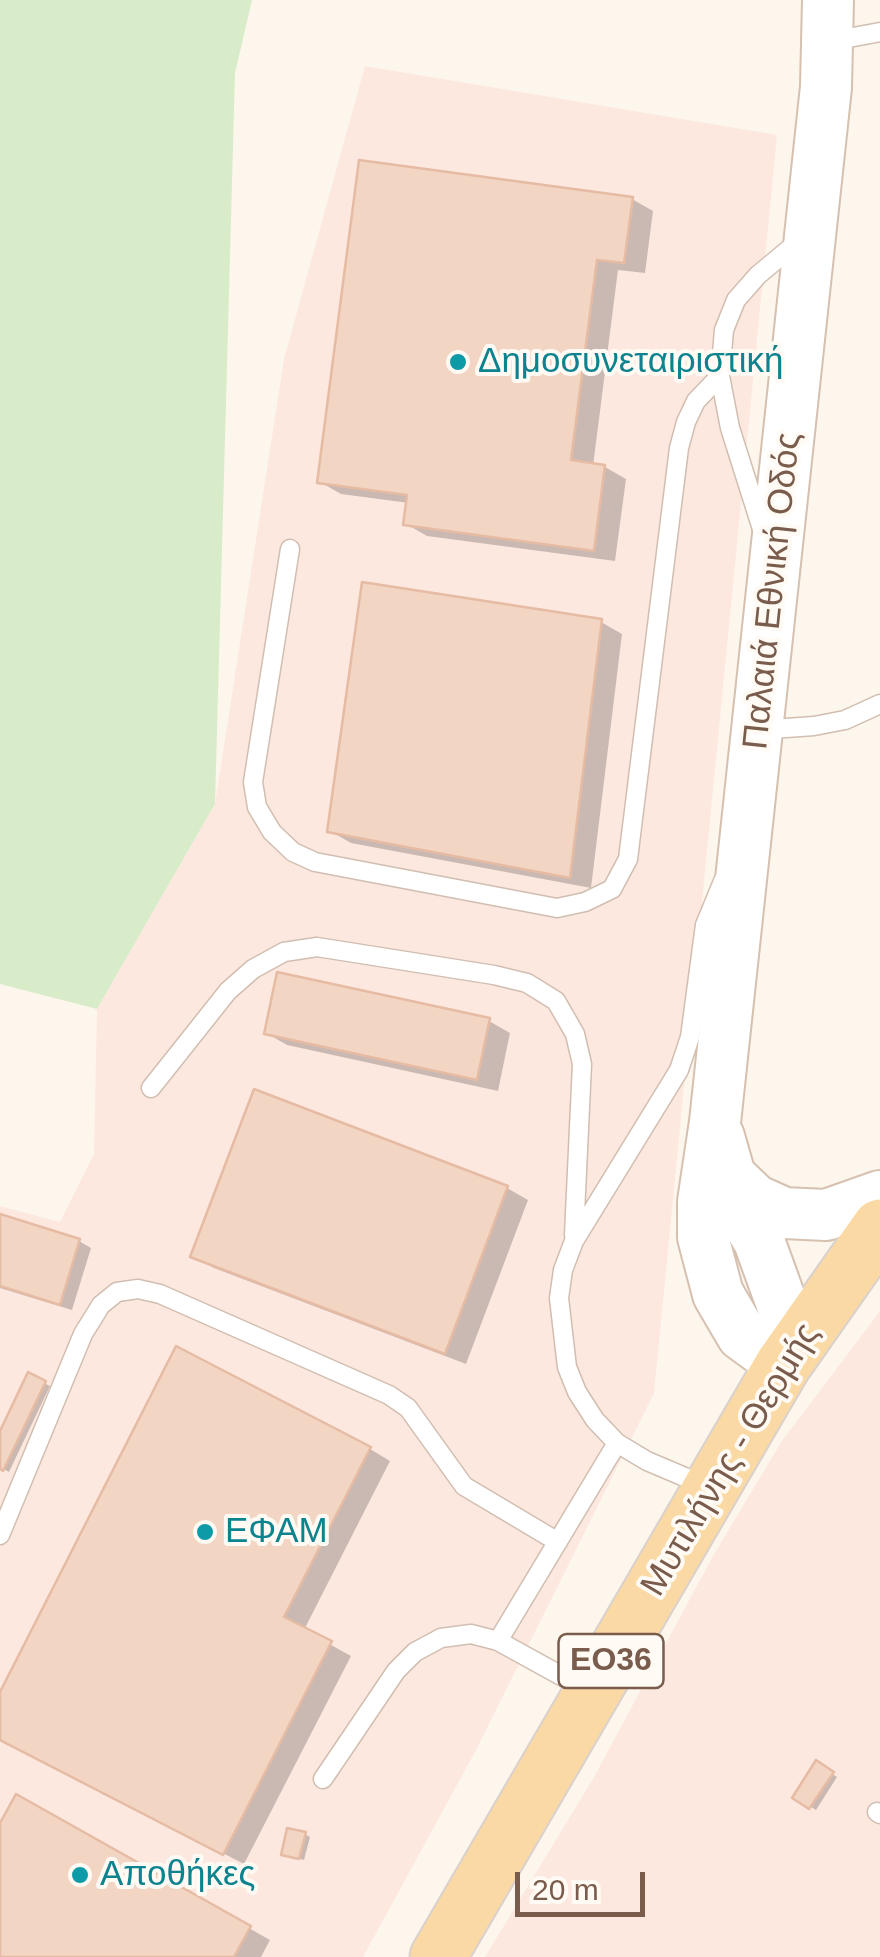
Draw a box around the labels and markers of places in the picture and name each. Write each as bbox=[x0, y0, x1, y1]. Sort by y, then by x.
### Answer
place label: Δημοσυνεταιριστική bbox=[478, 341, 784, 383]
marker: Δημοσυνεταιριστική bbox=[447, 351, 469, 373]
place label: ΕΦΑΜ bbox=[225, 1511, 328, 1553]
marker: ΕΦΑΜ bbox=[194, 1521, 216, 1543]
place label: Αποθήκες bbox=[100, 1854, 255, 1896]
marker: Αποθήκες bbox=[69, 1864, 91, 1886]

